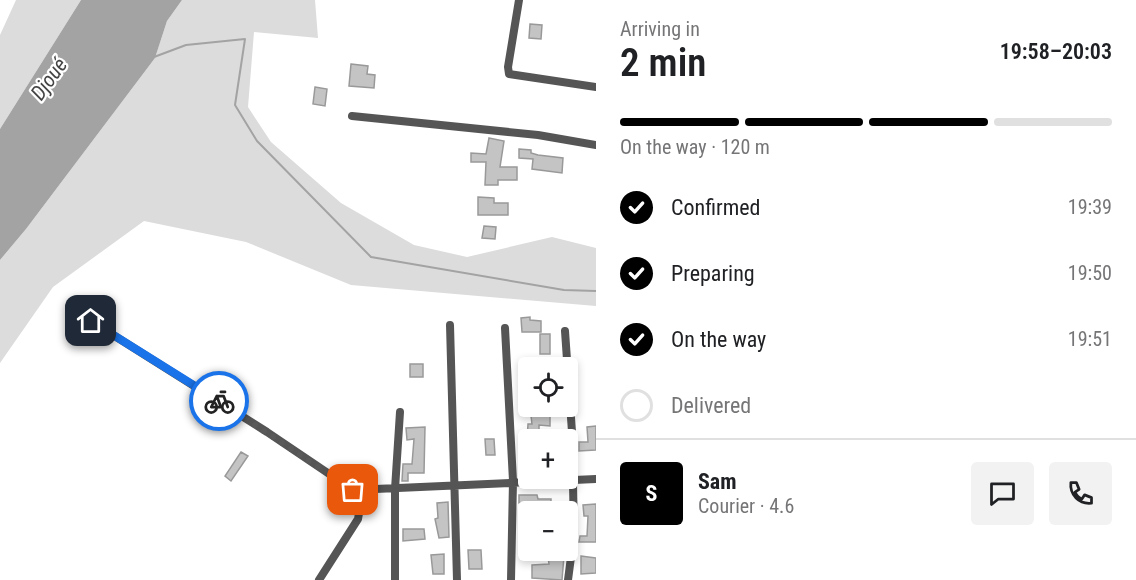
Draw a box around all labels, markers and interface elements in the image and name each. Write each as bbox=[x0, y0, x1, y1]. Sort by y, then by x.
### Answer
text: Arriving in bbox=[620, 17, 700, 41]
text: 19:58–20:03 bbox=[1000, 39, 1112, 64]
text: 2 min bbox=[620, 40, 706, 86]
water label: Djoué bbox=[26, 53, 72, 105]
text: On the way · 120 m bbox=[620, 135, 770, 159]
icon: check bbox=[620, 191, 653, 224]
text: Confirmed bbox=[671, 195, 760, 220]
text: 19:39 bbox=[1068, 195, 1112, 219]
icon: check bbox=[620, 257, 653, 290]
text: Preparing bbox=[671, 261, 755, 286]
text: 19:50 bbox=[1068, 261, 1112, 285]
pin bbox=[65, 295, 116, 346]
icon: home bbox=[74, 304, 107, 337]
icon: check bbox=[620, 323, 653, 356]
text: On the way bbox=[671, 327, 766, 352]
text: 19:51 bbox=[1068, 327, 1112, 351]
map controls bbox=[518, 357, 578, 561]
button: locate bbox=[518, 357, 578, 417]
courier bbox=[189, 371, 249, 431]
icon: bike bbox=[203, 385, 236, 418]
text: Delivered bbox=[671, 393, 751, 418]
button: + bbox=[518, 429, 578, 489]
button: chat bbox=[971, 462, 1034, 525]
button: phone bbox=[1049, 462, 1112, 525]
pin bbox=[327, 464, 378, 515]
text: Sam bbox=[698, 469, 737, 494]
icon: bag bbox=[336, 473, 369, 506]
text: S bbox=[646, 481, 657, 506]
text: Courier · 4.6 bbox=[698, 494, 794, 518]
button: − bbox=[518, 501, 578, 561]

